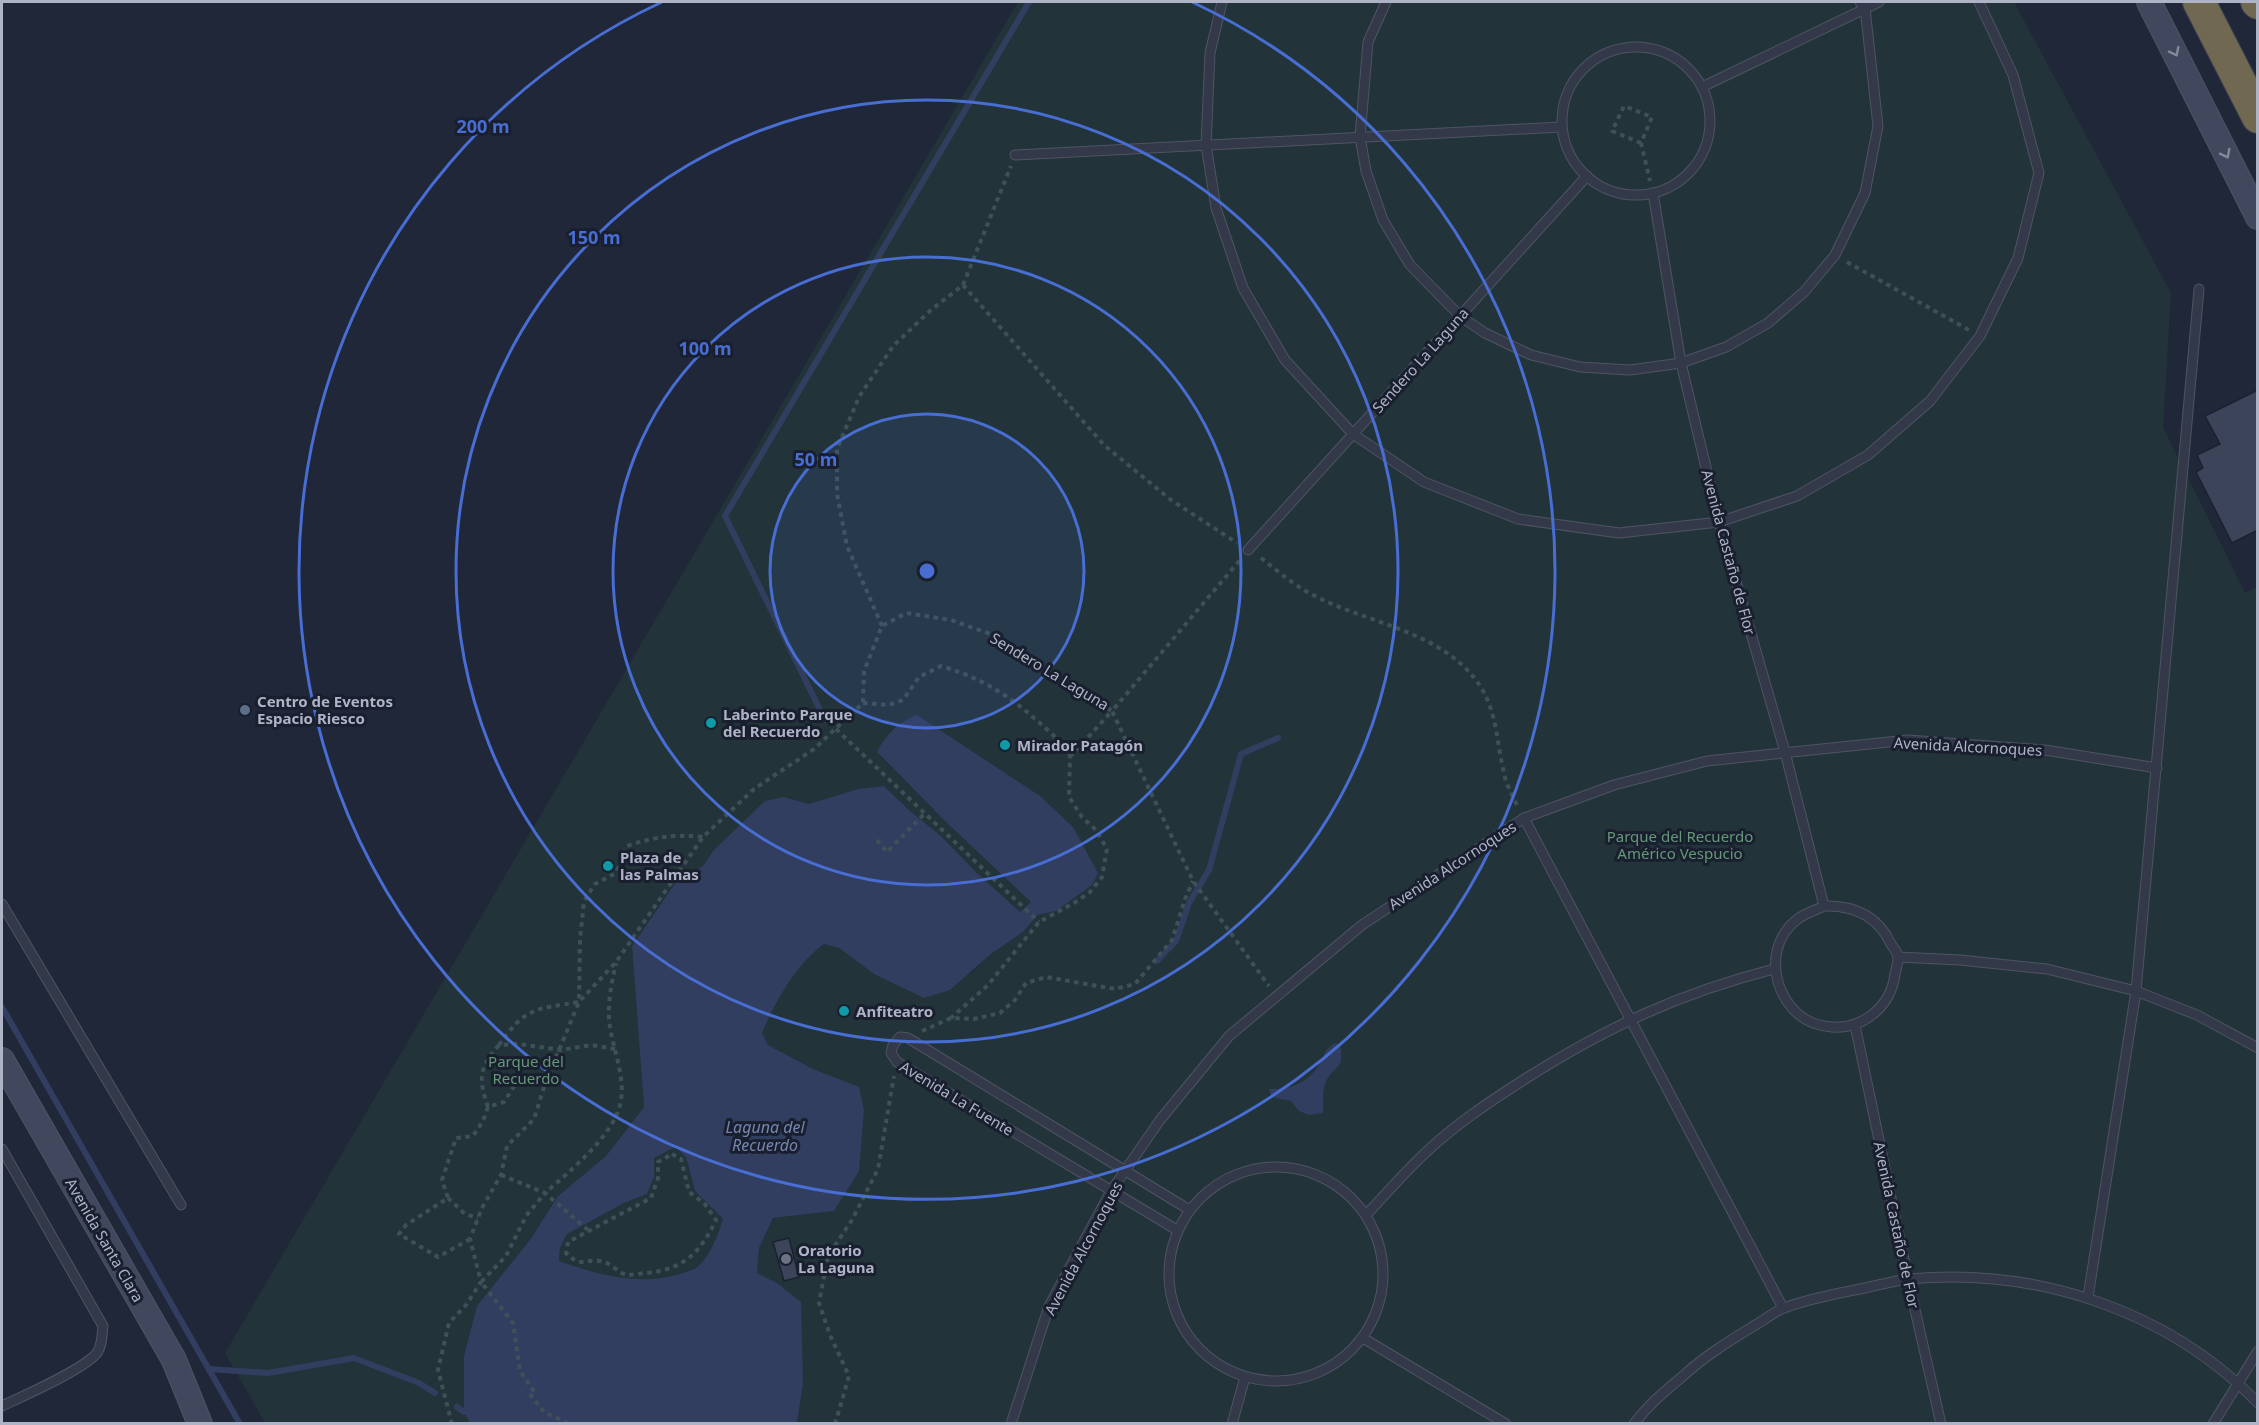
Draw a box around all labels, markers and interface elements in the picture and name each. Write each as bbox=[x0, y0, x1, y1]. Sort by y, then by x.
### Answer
one-way arrow bbox=[2167, 45, 2179, 56]
text: 200 m bbox=[456, 114, 510, 138]
one-way arrow bbox=[2219, 148, 2230, 159]
text: 150 m bbox=[567, 225, 621, 249]
street label: Sendero La Laguna bbox=[1367, 303, 1473, 417]
text: 100 m bbox=[678, 336, 732, 360]
text: 50 m bbox=[795, 447, 837, 471]
street label: Avenida Castaño de Flor bbox=[1697, 467, 1761, 637]
centre of rings bbox=[917, 561, 937, 581]
street label: Sendero La Laguna bbox=[987, 628, 1113, 714]
place label: Centro de Eventos Espacio Riesco bbox=[257, 691, 393, 728]
marker: Centro de Eventos Espacio Riesco bbox=[238, 703, 252, 717]
place label: Laberinto Parque del Recuerdo bbox=[723, 704, 852, 741]
marker: Laberinto Parque del Recuerdo bbox=[704, 716, 718, 730]
street label: Avenida Alcornoques bbox=[1893, 732, 2043, 760]
place label: Mirador Patagón bbox=[1017, 735, 1143, 755]
marker: Mirador Patagón bbox=[998, 738, 1012, 752]
street label: Avenida Alcornoques bbox=[1384, 816, 1520, 914]
park label: Parque del Recuerdo Américo Vespucio bbox=[1607, 826, 1753, 863]
place label: Plaza de las Palmas bbox=[620, 847, 699, 884]
marker: Plaza de las Palmas bbox=[601, 859, 615, 873]
place label: Anfiteatro bbox=[856, 1001, 933, 1021]
marker: Anfiteatro bbox=[837, 1004, 851, 1018]
park label: Parque del Recuerdo bbox=[488, 1051, 564, 1088]
street label: Avenida La Fuente bbox=[896, 1056, 1018, 1140]
water label: Laguna del Recuerdo bbox=[725, 1116, 805, 1156]
street label: Avenida Castaño de Flor bbox=[1870, 1140, 1924, 1310]
street label: Avenida Santa Clara bbox=[61, 1174, 149, 1306]
street label: Avenida Alcornoques bbox=[1039, 1178, 1127, 1318]
place label: Oratorio La Laguna bbox=[798, 1240, 875, 1277]
marker: Oratorio La Laguna bbox=[779, 1252, 793, 1266]

